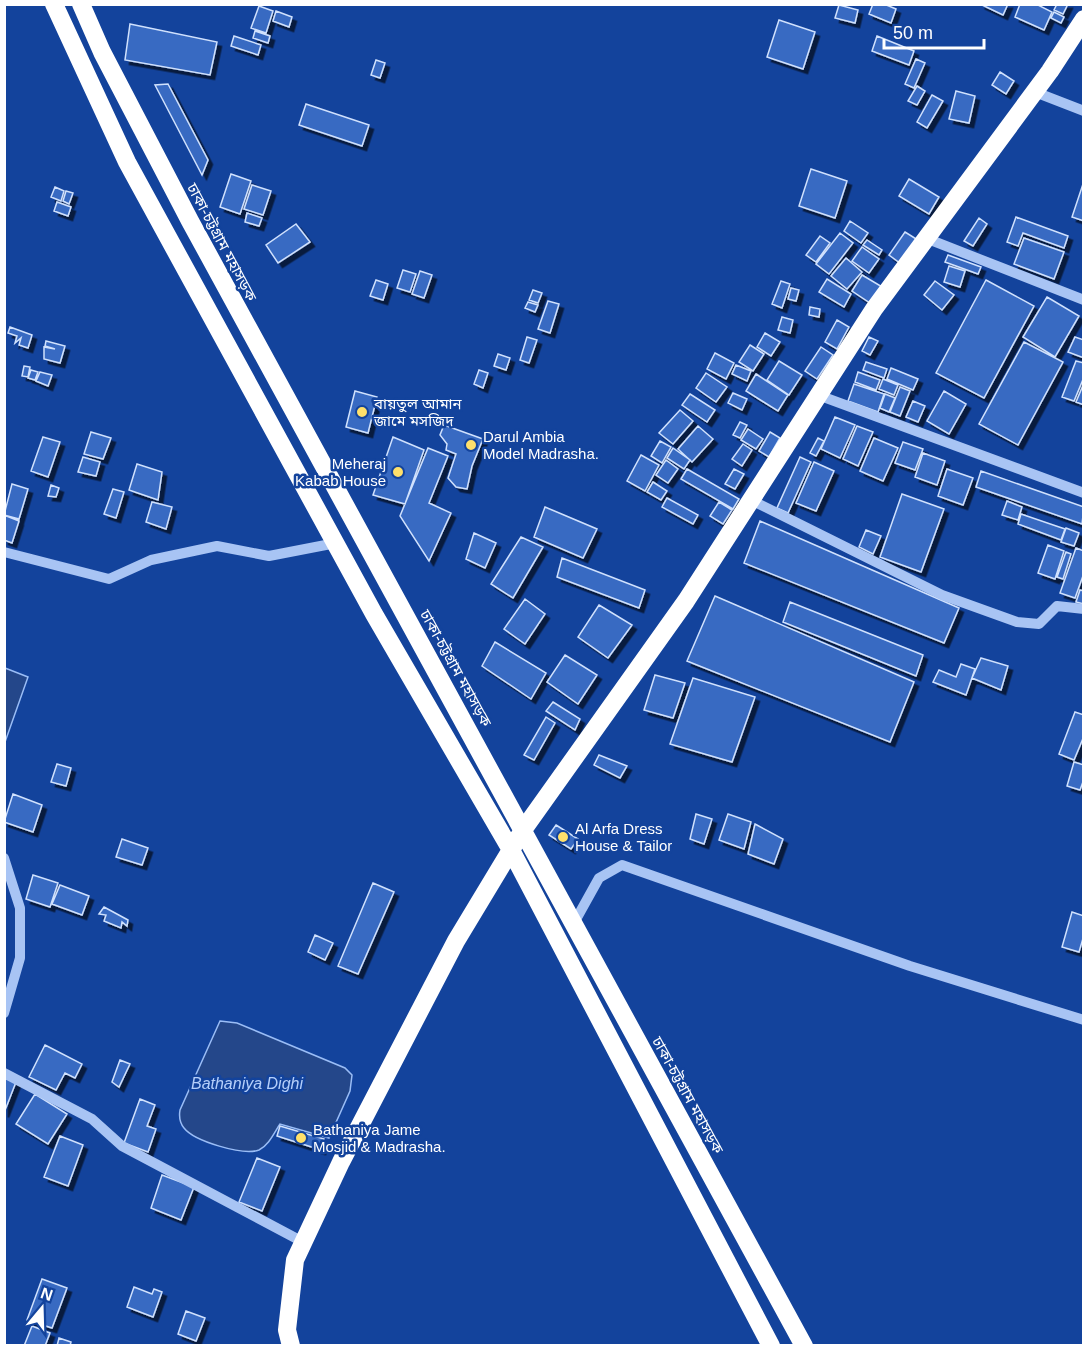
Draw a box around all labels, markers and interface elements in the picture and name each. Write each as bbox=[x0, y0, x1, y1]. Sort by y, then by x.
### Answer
scale bar bbox=[884, 12, 984, 50]
text: 50 m bbox=[893, 23, 933, 43]
street label: ঢাকা-চট্টগ্রাম মহাসড়ক bbox=[183, 179, 261, 305]
place label: বায়তুল আমান জামে মসজিদ bbox=[373, 395, 463, 429]
marker: বায়তুল আমান জামে মসজিদ bbox=[355, 405, 369, 419]
place label: Darul Ambia Model Madrasha. bbox=[483, 428, 599, 462]
marker: Darul Ambia Model Madrasha. bbox=[464, 438, 478, 452]
place label: Meheraj Kabab House bbox=[295, 455, 386, 489]
marker: Meheraj Kabab House bbox=[391, 465, 405, 479]
street label: ঢাকা-চট্টগ্রাম মহাসড়ক bbox=[416, 606, 496, 730]
place label: Al Arfa Dress House & Tailor bbox=[575, 820, 672, 854]
marker: Al Arfa Dress House & Tailor bbox=[556, 830, 570, 844]
street label: ঢাকা-চট্টগ্রাম মহাসড়ক bbox=[648, 1033, 728, 1157]
water label: Bathaniya Dighi bbox=[191, 1075, 303, 1092]
place label: Bathaniya Jame Mosjid & Madrasha. bbox=[313, 1121, 446, 1155]
marker: Bathaniya Jame Mosjid & Madrasha. bbox=[294, 1131, 308, 1145]
north arrow bbox=[12, 1278, 72, 1338]
text: N bbox=[38, 1284, 55, 1304]

